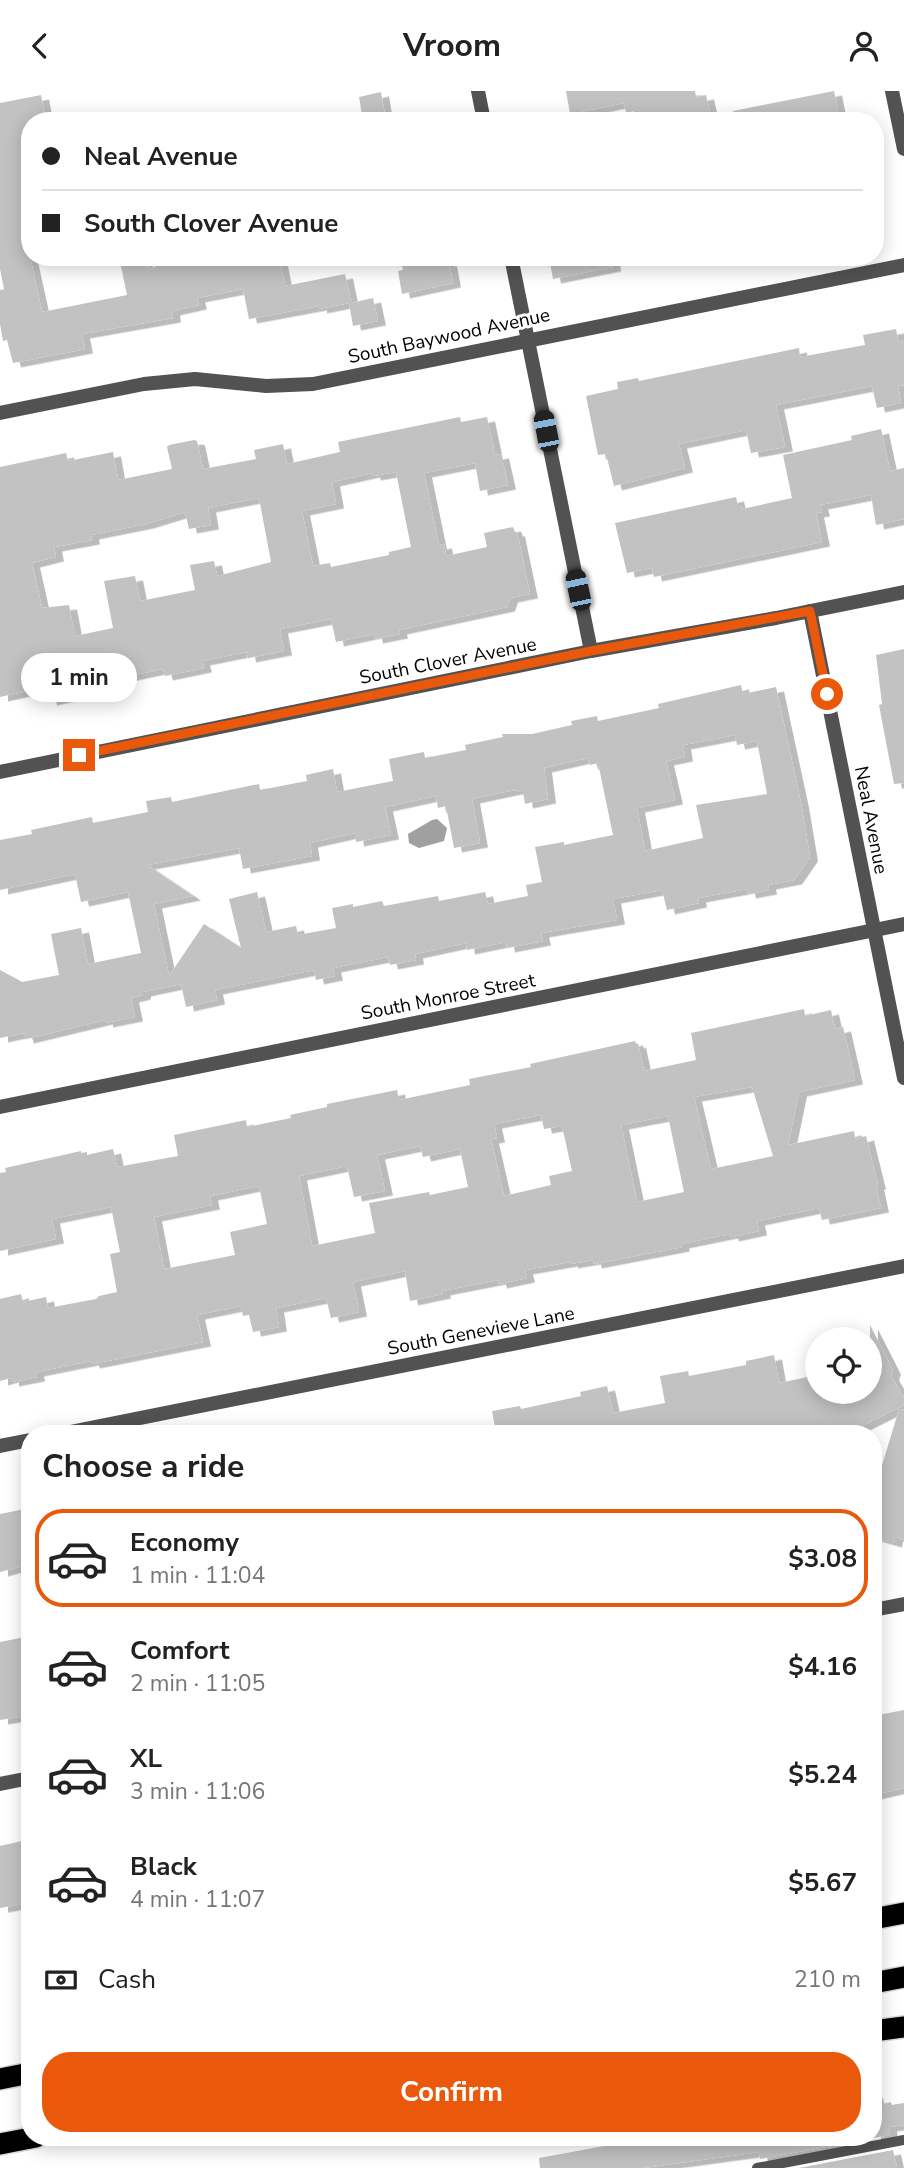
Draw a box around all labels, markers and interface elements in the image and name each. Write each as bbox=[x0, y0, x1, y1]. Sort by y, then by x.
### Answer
text: Vroom bbox=[403, 24, 501, 67]
icon: back bbox=[21, 27, 59, 65]
icon: person bbox=[845, 27, 883, 65]
text: Neal Avenue bbox=[84, 139, 238, 174]
text: South Clover Avenue bbox=[84, 206, 338, 241]
street label: South Baywood Avenue bbox=[346, 302, 552, 370]
car bbox=[532, 408, 561, 454]
car bbox=[564, 567, 593, 613]
street label: South Clover Avenue bbox=[357, 631, 539, 691]
callout: 1 min bbox=[21, 653, 137, 703]
text: 1 min bbox=[49, 662, 109, 693]
route start bbox=[811, 678, 843, 710]
route end bbox=[63, 739, 95, 771]
street label: Neal Avenue bbox=[848, 764, 894, 876]
street label: South Monroe Street bbox=[359, 967, 538, 1027]
street label: South Genevieve Lane bbox=[385, 1300, 577, 1362]
map controls bbox=[805, 1327, 882, 1404]
button: locate bbox=[805, 1327, 882, 1404]
text: Choose a ride bbox=[42, 1445, 244, 1488]
text: Economy bbox=[130, 1525, 239, 1560]
icon: car bbox=[46, 1527, 109, 1590]
text: $3.08 bbox=[788, 1541, 857, 1576]
text: 1 min · 11:04 bbox=[130, 1560, 265, 1591]
text: Comfort bbox=[130, 1633, 230, 1668]
icon: car bbox=[46, 1635, 109, 1698]
text: $4.16 bbox=[788, 1649, 857, 1684]
text: 2 min · 11:05 bbox=[130, 1668, 265, 1699]
text: XL bbox=[130, 1741, 162, 1776]
icon: car bbox=[46, 1743, 109, 1806]
text: $5.24 bbox=[788, 1757, 857, 1792]
text: 3 min · 11:06 bbox=[130, 1776, 265, 1807]
text: Black bbox=[130, 1849, 197, 1884]
icon: car bbox=[46, 1851, 109, 1914]
text: $5.67 bbox=[788, 1865, 857, 1900]
text: 4 min · 11:07 bbox=[130, 1884, 265, 1915]
icon: cash bbox=[42, 1961, 80, 1999]
text: Cash bbox=[98, 1962, 156, 1997]
text: 210 m bbox=[794, 1964, 861, 1995]
button: Confirm bbox=[42, 2052, 861, 2132]

